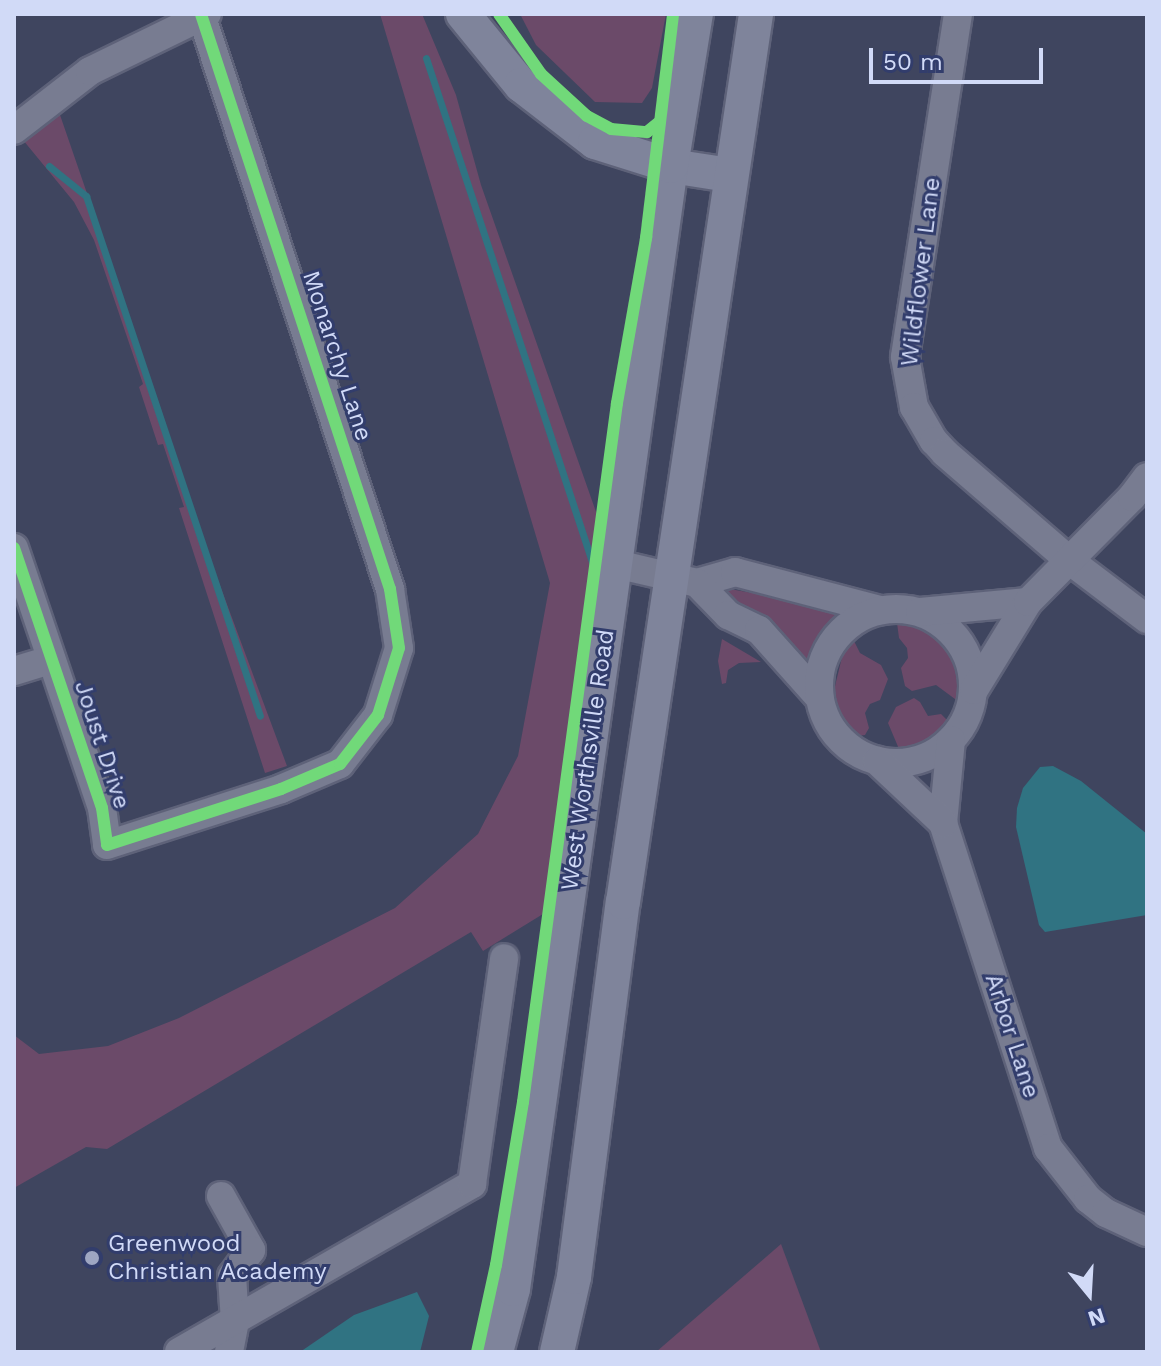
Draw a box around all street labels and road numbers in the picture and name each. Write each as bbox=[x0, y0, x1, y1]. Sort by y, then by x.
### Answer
street label: Wildflower Lane bbox=[895, 176, 947, 368]
street label: Monarchy Lane bbox=[296, 267, 378, 445]
street label: West Worthsville Road bbox=[555, 627, 621, 893]
street label: Joust Drive bbox=[68, 677, 136, 813]
street label: Arbor Lane bbox=[978, 970, 1046, 1102]

